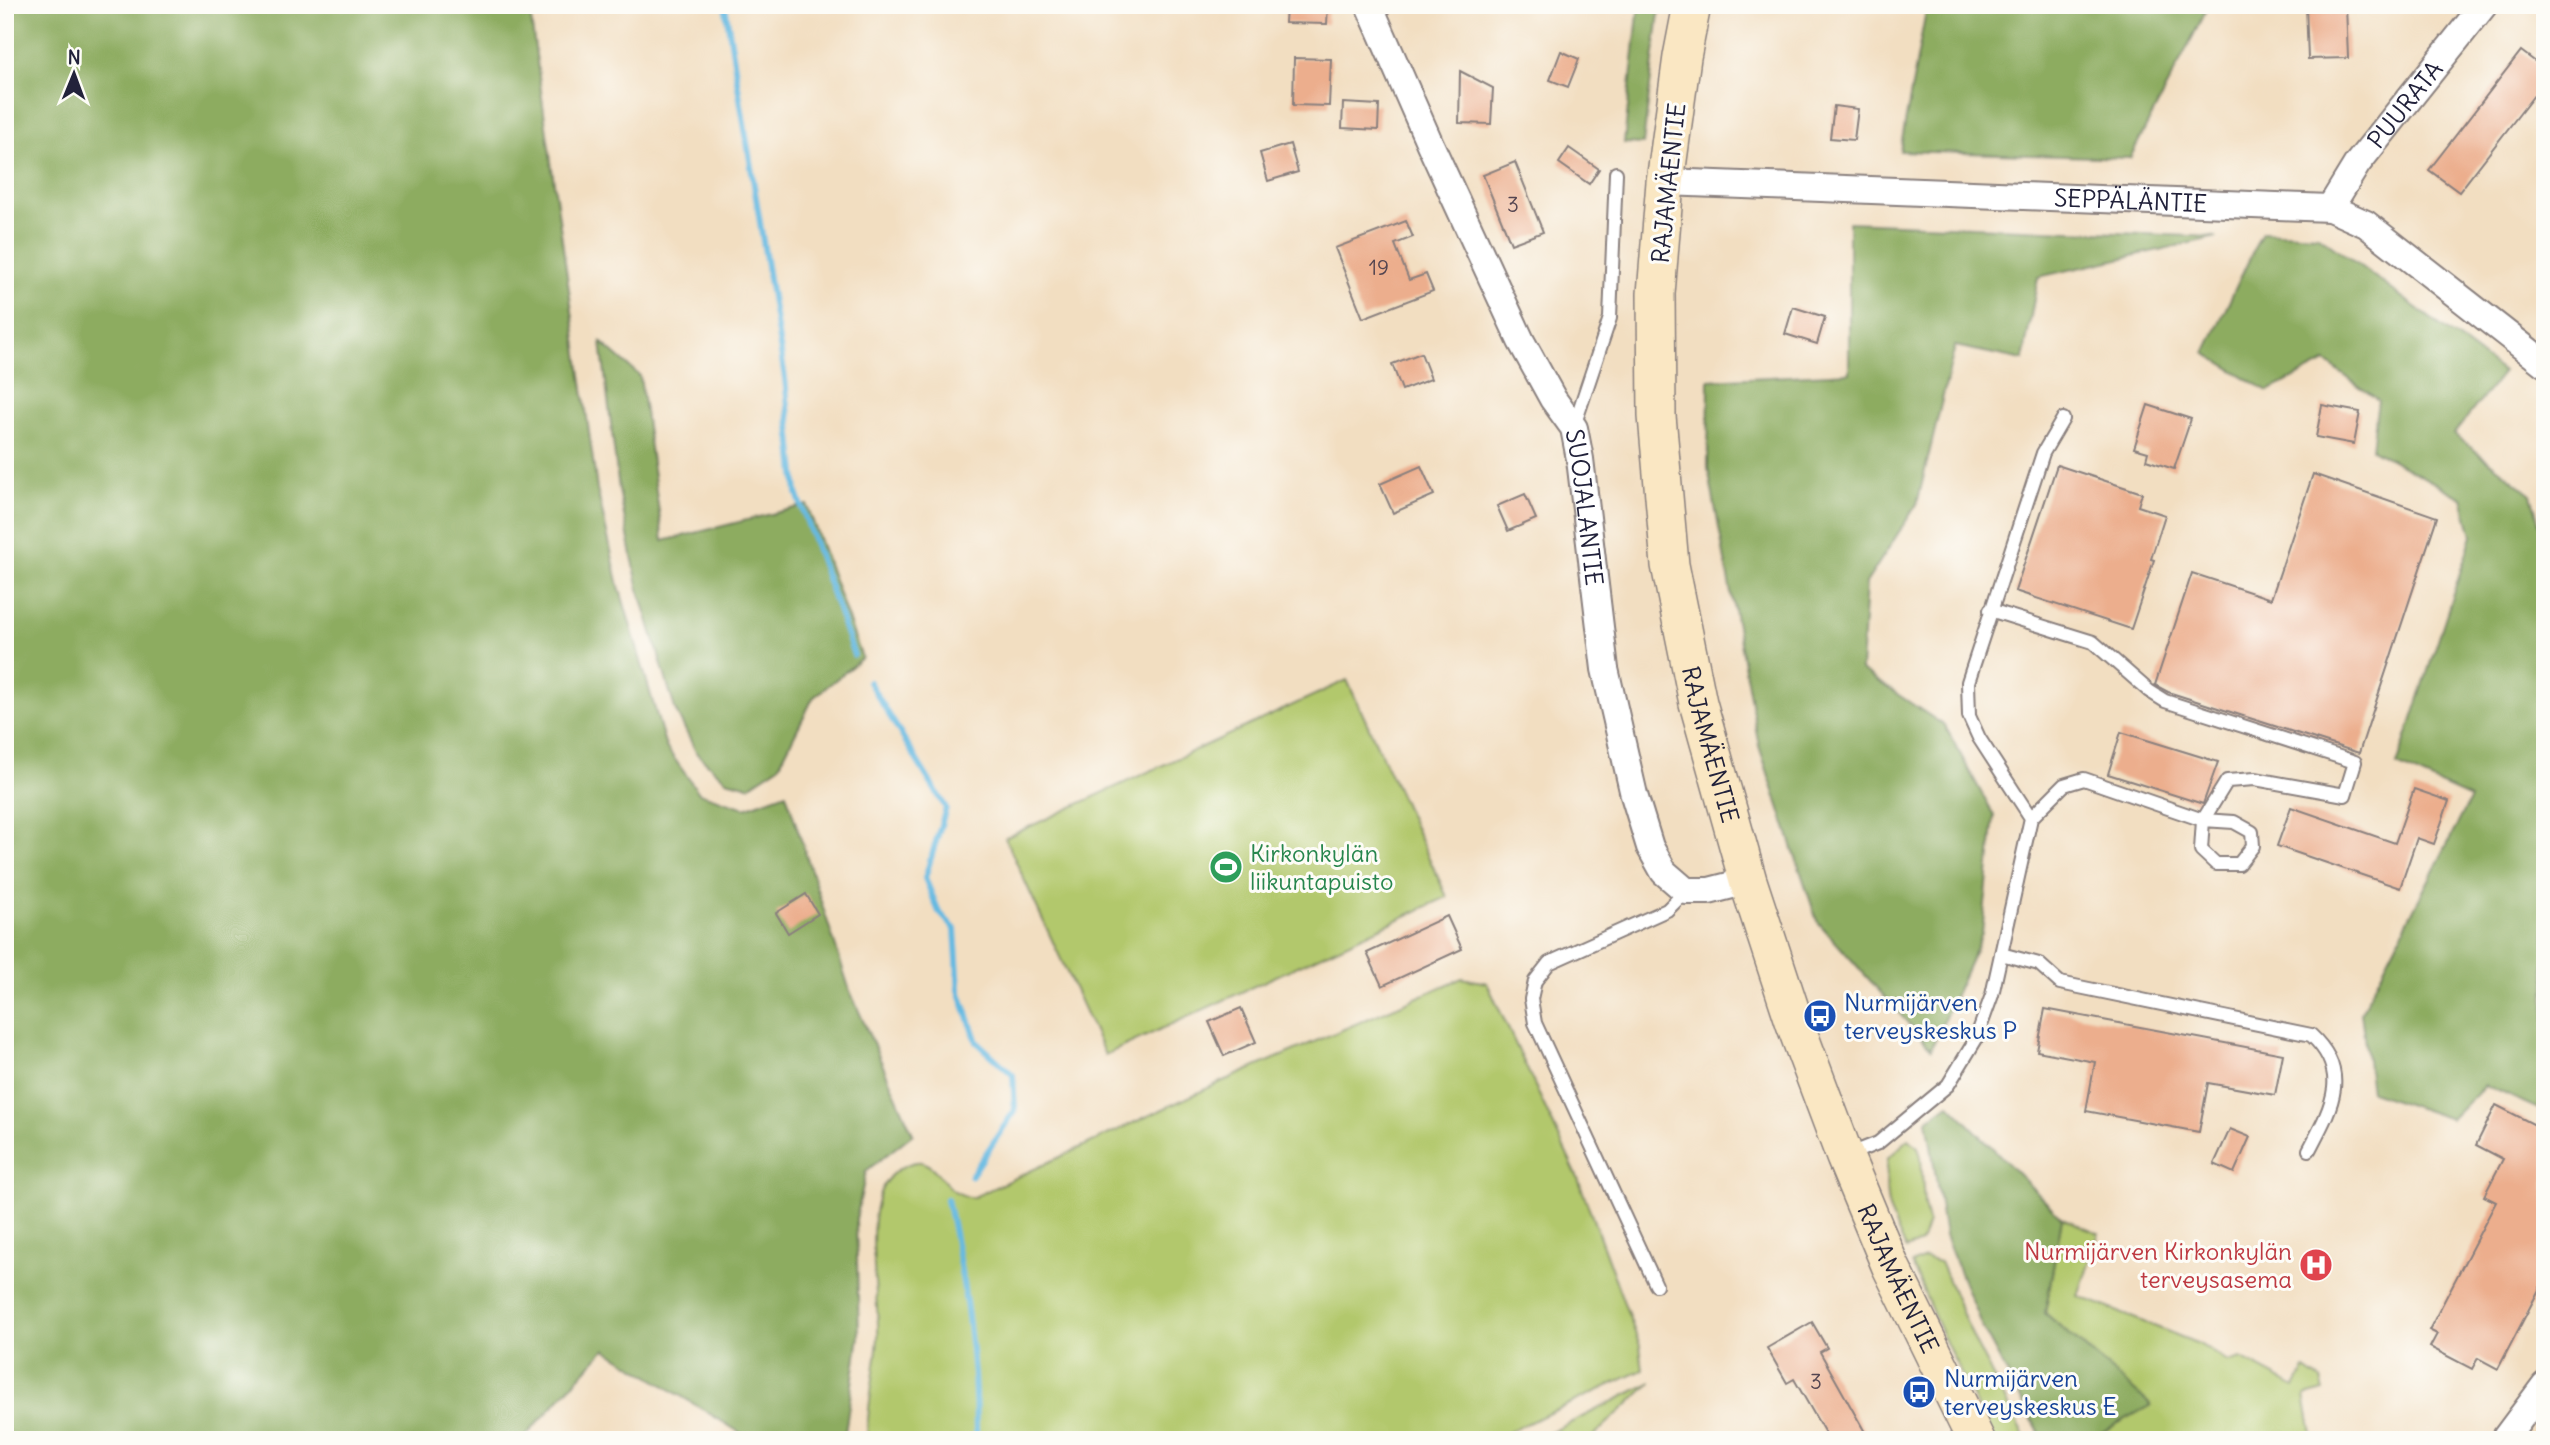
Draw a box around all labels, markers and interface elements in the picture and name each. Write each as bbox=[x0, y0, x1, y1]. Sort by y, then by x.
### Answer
north arrow bbox=[38, 38, 108, 108]
text: N bbox=[68, 45, 81, 69]
street label: PUURATA bbox=[2361, 54, 2449, 154]
street label: RAJAMÄENTIE bbox=[1645, 101, 1691, 265]
street label: SEPPÄLÄNTIE bbox=[2053, 182, 2208, 218]
house number: 3 bbox=[1507, 191, 1519, 218]
house number: 19 bbox=[1369, 254, 1389, 281]
street label: SUOJALANTIE bbox=[1560, 427, 1610, 587]
street label: RAJAMÄENTIE bbox=[1676, 663, 1746, 826]
place label: Kirkonkylän liikuntapuisto bbox=[1250, 838, 1393, 896]
sports icon: Kirkonkylän liikuntapuisto bbox=[1207, 848, 1245, 886]
place label: Nurmijärven terveyskeskus P bbox=[1844, 987, 2017, 1045]
bus stop icon: Nurmijärven terveyskeskus P bbox=[1801, 997, 1839, 1035]
street label: RAJAMÄENTIE bbox=[1851, 1199, 1946, 1358]
place label: Nurmijärven Kirkonkylän terveysasema bbox=[2024, 1236, 2292, 1294]
hospital icon: Nurmijärven Kirkonkylän terveysasema bbox=[2297, 1246, 2335, 1284]
place label: Nurmijärven terveyskeskus E bbox=[1944, 1363, 2117, 1421]
house number: 3 bbox=[1810, 1368, 1822, 1395]
bus stop icon: Nurmijärven terveyskeskus E bbox=[1900, 1373, 1938, 1411]

